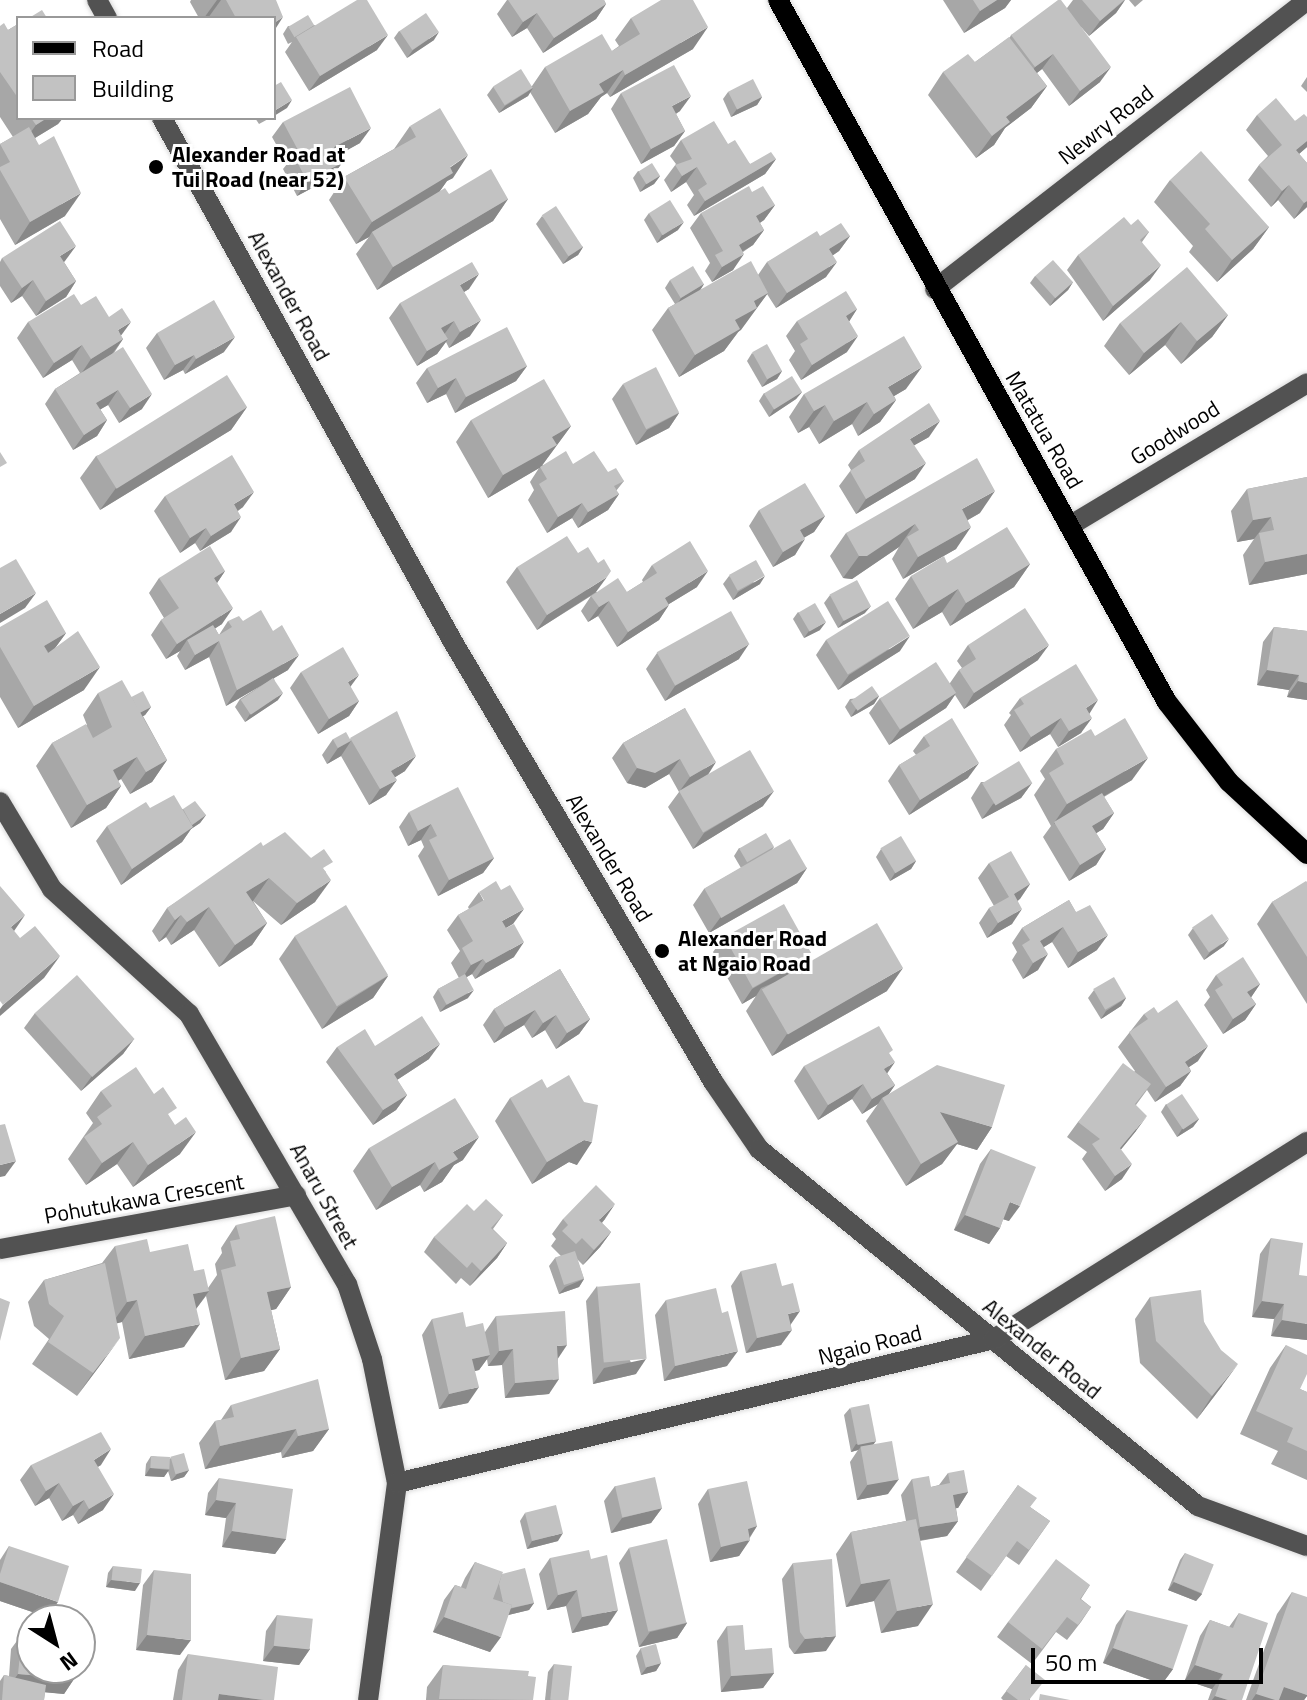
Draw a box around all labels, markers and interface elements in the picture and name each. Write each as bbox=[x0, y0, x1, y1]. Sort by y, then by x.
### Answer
legend bbox=[16, 16, 276, 120]
text: Road bbox=[92, 30, 144, 66]
text: Building bbox=[92, 70, 174, 106]
street label: Newry Road bbox=[1053, 80, 1159, 170]
place label: Alexander Road at Tui Road (near 52) bbox=[172, 141, 345, 192]
marker: Alexander Road at Tui Road (near 52) bbox=[147, 158, 165, 176]
street label: Alexander Road bbox=[242, 226, 336, 366]
street label: Matatua Road bbox=[1000, 367, 1088, 493]
street label: Goodwood bbox=[1126, 395, 1224, 471]
street label: Alexander Road bbox=[560, 789, 658, 927]
place label: Alexander Road at Ngaio Road bbox=[678, 925, 827, 976]
marker: Alexander Road at Ngaio Road bbox=[653, 942, 671, 960]
street label: Anaru Street bbox=[284, 1139, 364, 1253]
street label: Pohutukawa Crescent bbox=[42, 1168, 246, 1230]
street label: Alexander Road bbox=[977, 1293, 1107, 1405]
street label: Ngaio Road bbox=[815, 1319, 925, 1371]
north arrow bbox=[16, 1604, 96, 1684]
scale bar bbox=[1035, 1632, 1267, 1682]
text: N bbox=[53, 1644, 85, 1680]
text: 50 m bbox=[1045, 1644, 1097, 1680]

